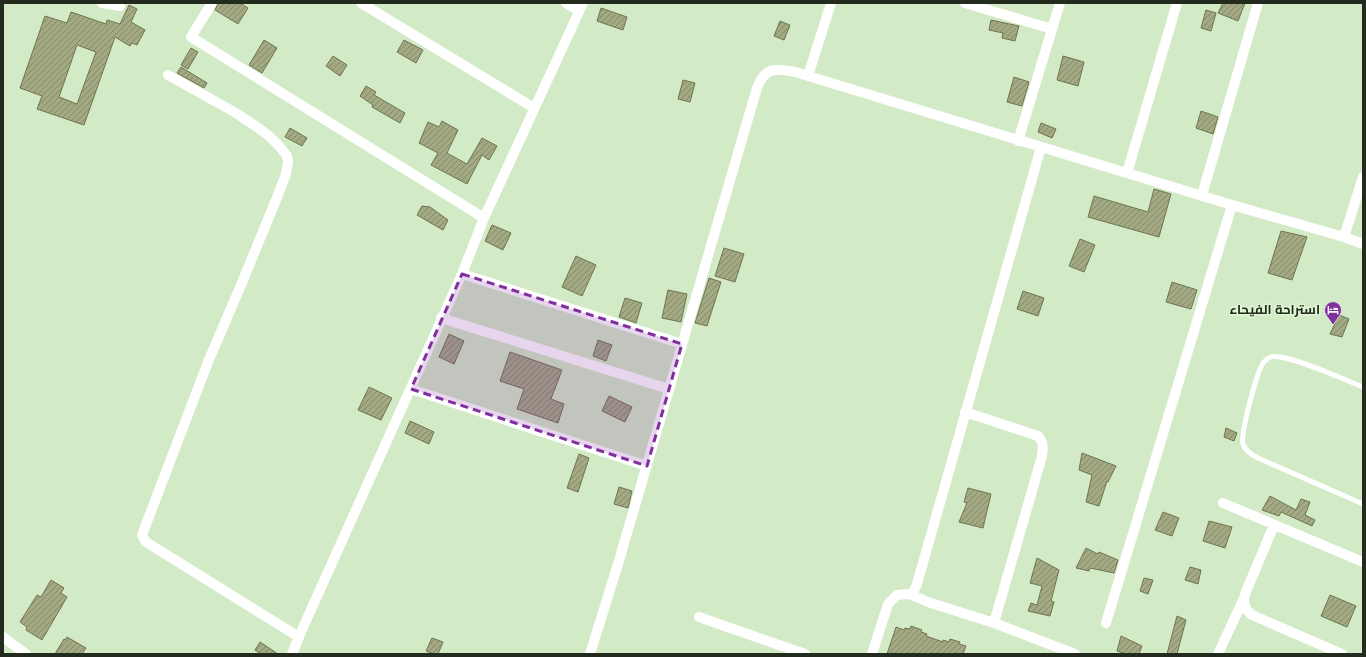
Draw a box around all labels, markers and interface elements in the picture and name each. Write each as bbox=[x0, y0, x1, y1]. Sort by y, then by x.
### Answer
hotel icon: استراحة الفيحاء bbox=[1323, 300, 1343, 325]
place label: استراحة الفيحاء bbox=[1229, 302, 1320, 318]

